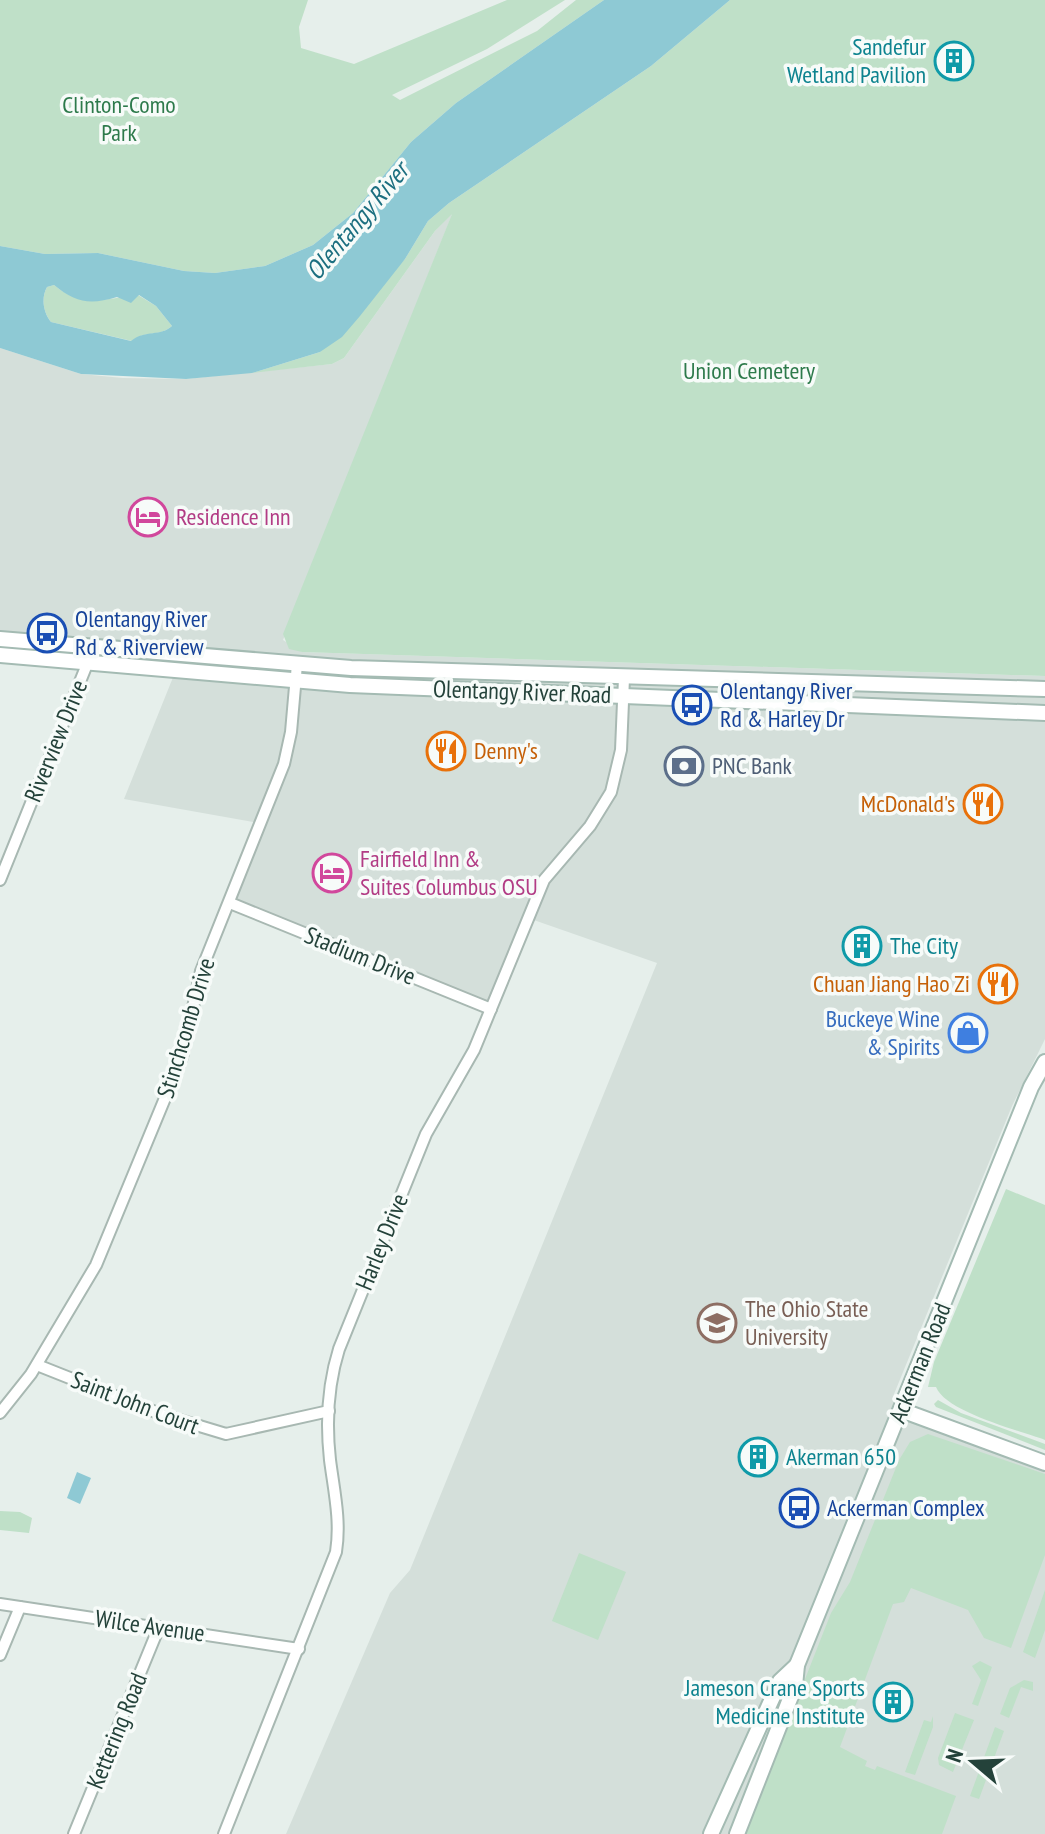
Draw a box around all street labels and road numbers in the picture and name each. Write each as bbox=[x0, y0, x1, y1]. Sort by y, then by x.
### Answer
street label: Olentangy River Road bbox=[432, 673, 612, 710]
street label: Riverview Drive bbox=[17, 675, 94, 807]
street label: Stadium Drive bbox=[300, 919, 420, 992]
street label: Stinchcomb Drive bbox=[150, 954, 222, 1102]
street label: Harley Drive bbox=[348, 1189, 415, 1295]
street label: Ackerman Road bbox=[881, 1298, 958, 1427]
street label: Saint John Court bbox=[67, 1364, 204, 1441]
street label: Wilce Avenue bbox=[93, 1602, 207, 1649]
street label: Kettering Road bbox=[79, 1668, 154, 1793]

